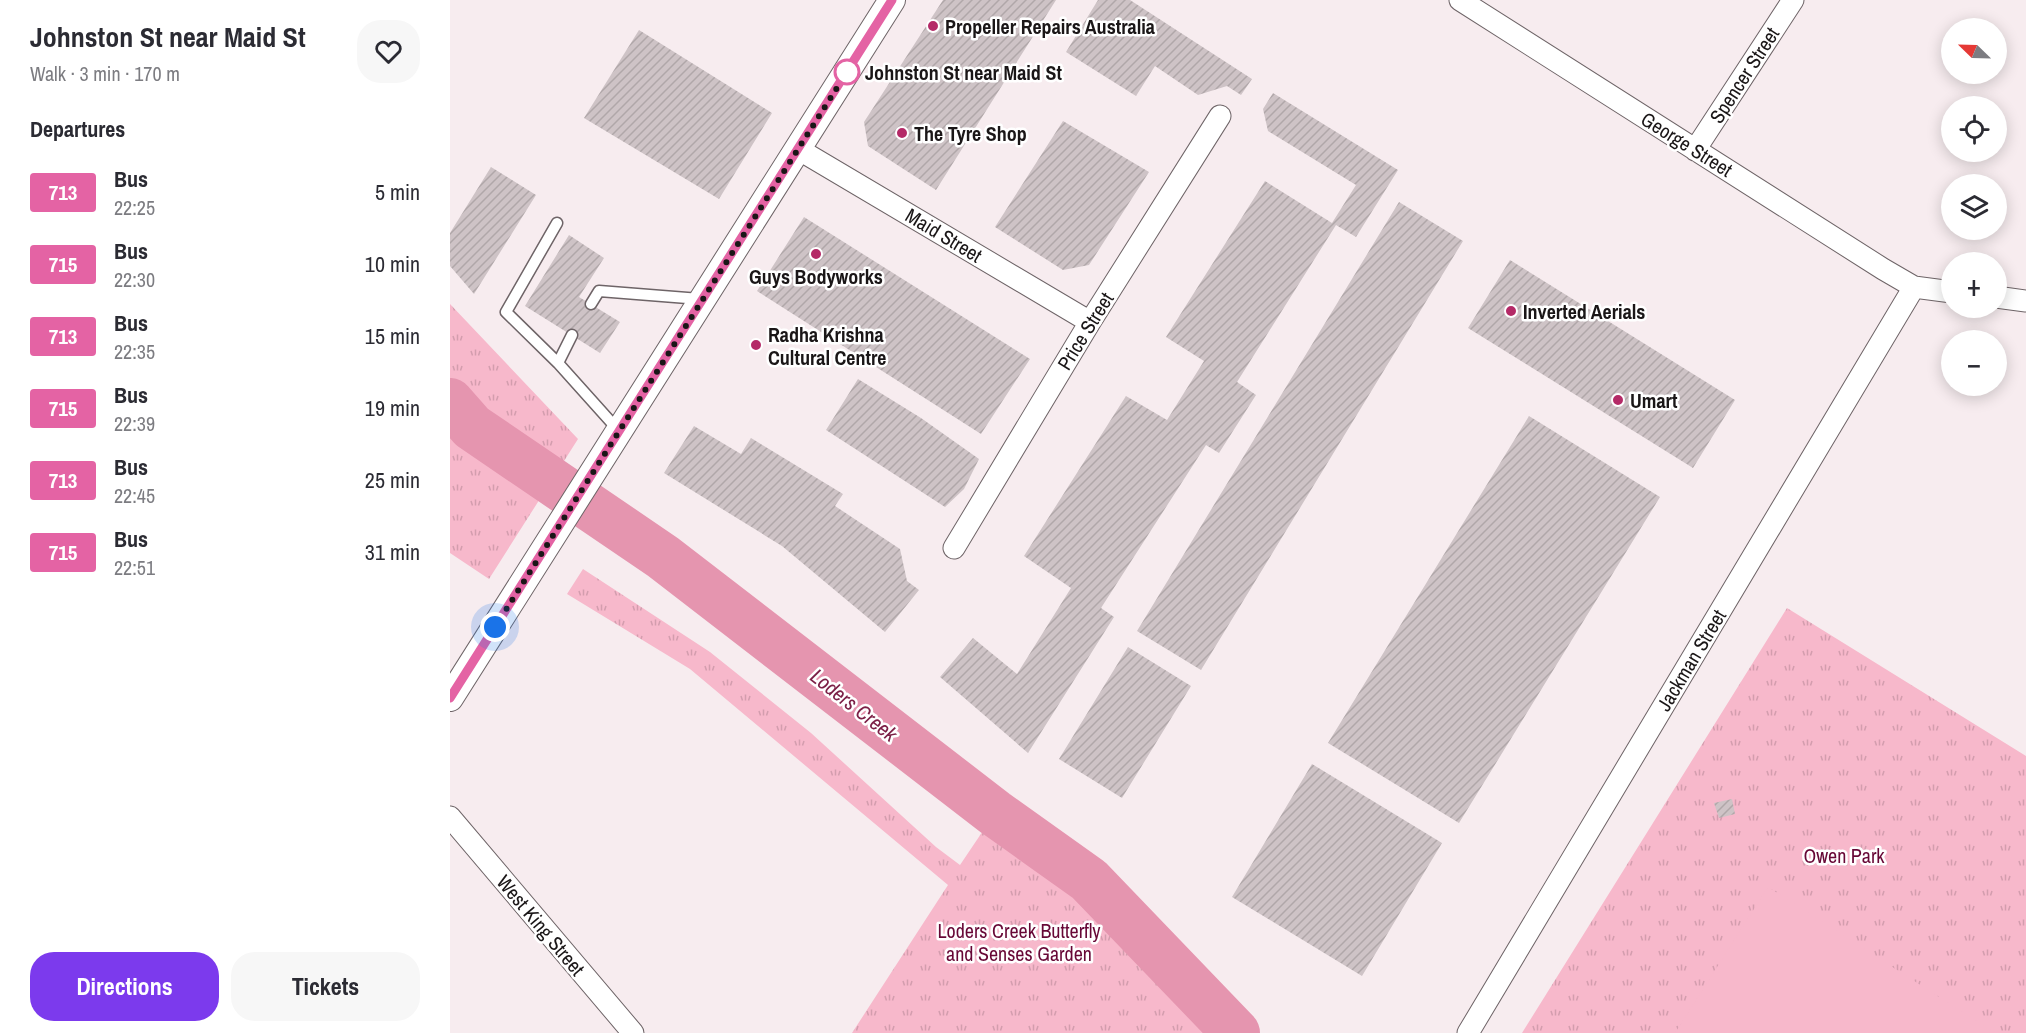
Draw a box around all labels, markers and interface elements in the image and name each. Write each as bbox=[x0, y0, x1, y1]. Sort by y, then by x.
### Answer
place label: Propeller Repairs Australia bbox=[945, 13, 1155, 40]
text: Johnston St near Maid St bbox=[30, 18, 306, 56]
north arrow bbox=[1941, 18, 2007, 84]
map controls bbox=[1941, 18, 2007, 396]
marker: Propeller Repairs Australia bbox=[926, 19, 940, 33]
button: heart bbox=[357, 20, 420, 83]
street label: Spencer Street bbox=[1703, 21, 1785, 128]
marker: Johnston St near Maid St bbox=[834, 59, 860, 85]
place label: Johnston St near Maid St bbox=[865, 59, 1062, 86]
text: Walk · 3 min · 170 m bbox=[30, 60, 180, 87]
button: locate bbox=[1941, 96, 2007, 162]
street label: George Street bbox=[1636, 105, 1738, 183]
text: Departures bbox=[30, 114, 125, 144]
place label: The Tyre Shop bbox=[914, 120, 1027, 147]
marker: The Tyre Shop bbox=[895, 126, 909, 140]
text: Bus bbox=[114, 164, 148, 194]
button: layers bbox=[1941, 174, 2007, 240]
text: 5 min bbox=[375, 177, 420, 207]
text: 713 bbox=[49, 178, 77, 207]
text: 22:25 bbox=[114, 194, 155, 221]
street label: Maid Street bbox=[901, 202, 988, 269]
text: Bus bbox=[114, 236, 148, 266]
marker: Guys Bodyworks bbox=[809, 247, 823, 261]
text: 10 min bbox=[365, 249, 420, 279]
text: 715 bbox=[49, 250, 77, 279]
button: + bbox=[1941, 252, 2007, 318]
place label: Guys Bodyworks bbox=[749, 263, 883, 290]
text: 22:30 bbox=[114, 266, 155, 293]
street label: Price Street bbox=[1051, 287, 1120, 375]
place label: Inverted Aerials bbox=[1523, 298, 1645, 325]
marker: Inverted Aerials bbox=[1504, 304, 1518, 318]
text: Bus bbox=[114, 308, 148, 338]
text: 15 min bbox=[365, 321, 420, 351]
place label: Radha Krishna Cultural Centre bbox=[768, 321, 886, 371]
text: 713 bbox=[49, 322, 77, 351]
button: − bbox=[1941, 330, 2007, 396]
text: 22:35 bbox=[114, 338, 155, 365]
marker: Radha Krishna Cultural Centre bbox=[749, 338, 763, 352]
text: Bus bbox=[114, 380, 148, 410]
place label: Umart bbox=[1630, 387, 1678, 414]
text: 19 min bbox=[365, 393, 420, 423]
marker: Umart bbox=[1611, 393, 1625, 407]
text: 715 bbox=[49, 394, 77, 423]
text: 22:39 bbox=[114, 410, 155, 437]
text: Bus bbox=[114, 452, 148, 482]
text: 25 min bbox=[365, 465, 420, 495]
text: 713 bbox=[49, 466, 77, 495]
text: 22:45 bbox=[114, 482, 155, 509]
text: Bus bbox=[114, 524, 148, 554]
text: 31 min bbox=[365, 537, 420, 567]
text: 715 bbox=[49, 538, 77, 567]
text: 22:51 bbox=[114, 554, 155, 581]
street label: Jackman Street bbox=[1650, 604, 1732, 716]
your location bbox=[480, 612, 510, 642]
water label: Loders Creek bbox=[804, 662, 905, 749]
park label: Owen Park bbox=[1803, 842, 1885, 869]
street label: West King Street bbox=[491, 869, 591, 981]
park label: Loders Creek Butterfly and Senses Garden bbox=[937, 917, 1101, 967]
button: Directions bbox=[30, 952, 219, 1021]
button: Tickets bbox=[231, 952, 420, 1021]

